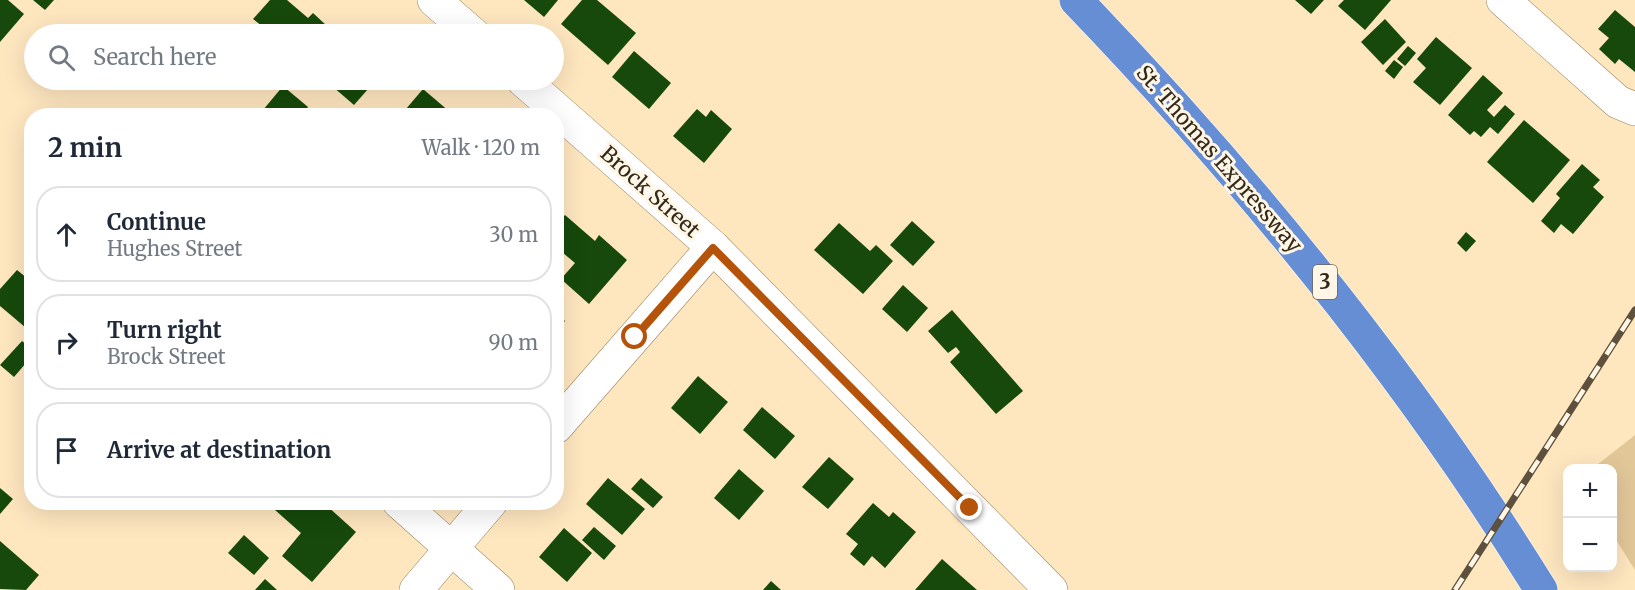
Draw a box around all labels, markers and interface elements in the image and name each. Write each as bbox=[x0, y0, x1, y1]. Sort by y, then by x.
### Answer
search box bbox=[24, 24, 564, 90]
icon: search bbox=[45, 41, 78, 74]
text: Search here bbox=[93, 43, 216, 71]
street label: St. Thomas Expressway bbox=[1131, 59, 1309, 258]
text: 2 min bbox=[48, 131, 122, 164]
text: Walk · 120 m bbox=[422, 135, 540, 160]
street label: Brock Street bbox=[595, 140, 706, 243]
text: Continue bbox=[107, 208, 206, 236]
icon: ahead bbox=[50, 218, 83, 251]
text: 30 m bbox=[489, 222, 538, 247]
text: Hughes Street bbox=[107, 236, 242, 261]
road number: 3 bbox=[1313, 265, 1337, 299]
text: Turn right bbox=[107, 316, 221, 344]
route start bbox=[621, 323, 647, 349]
icon: right bbox=[50, 326, 83, 359]
text: 90 m bbox=[488, 330, 538, 355]
text: Brock Street bbox=[107, 344, 225, 369]
icon: arrive bbox=[50, 434, 83, 467]
text: Arrive at destination bbox=[107, 436, 331, 464]
map controls bbox=[1563, 464, 1617, 572]
button: + bbox=[1563, 464, 1617, 518]
route end bbox=[956, 494, 982, 520]
button: − bbox=[1563, 518, 1617, 572]

